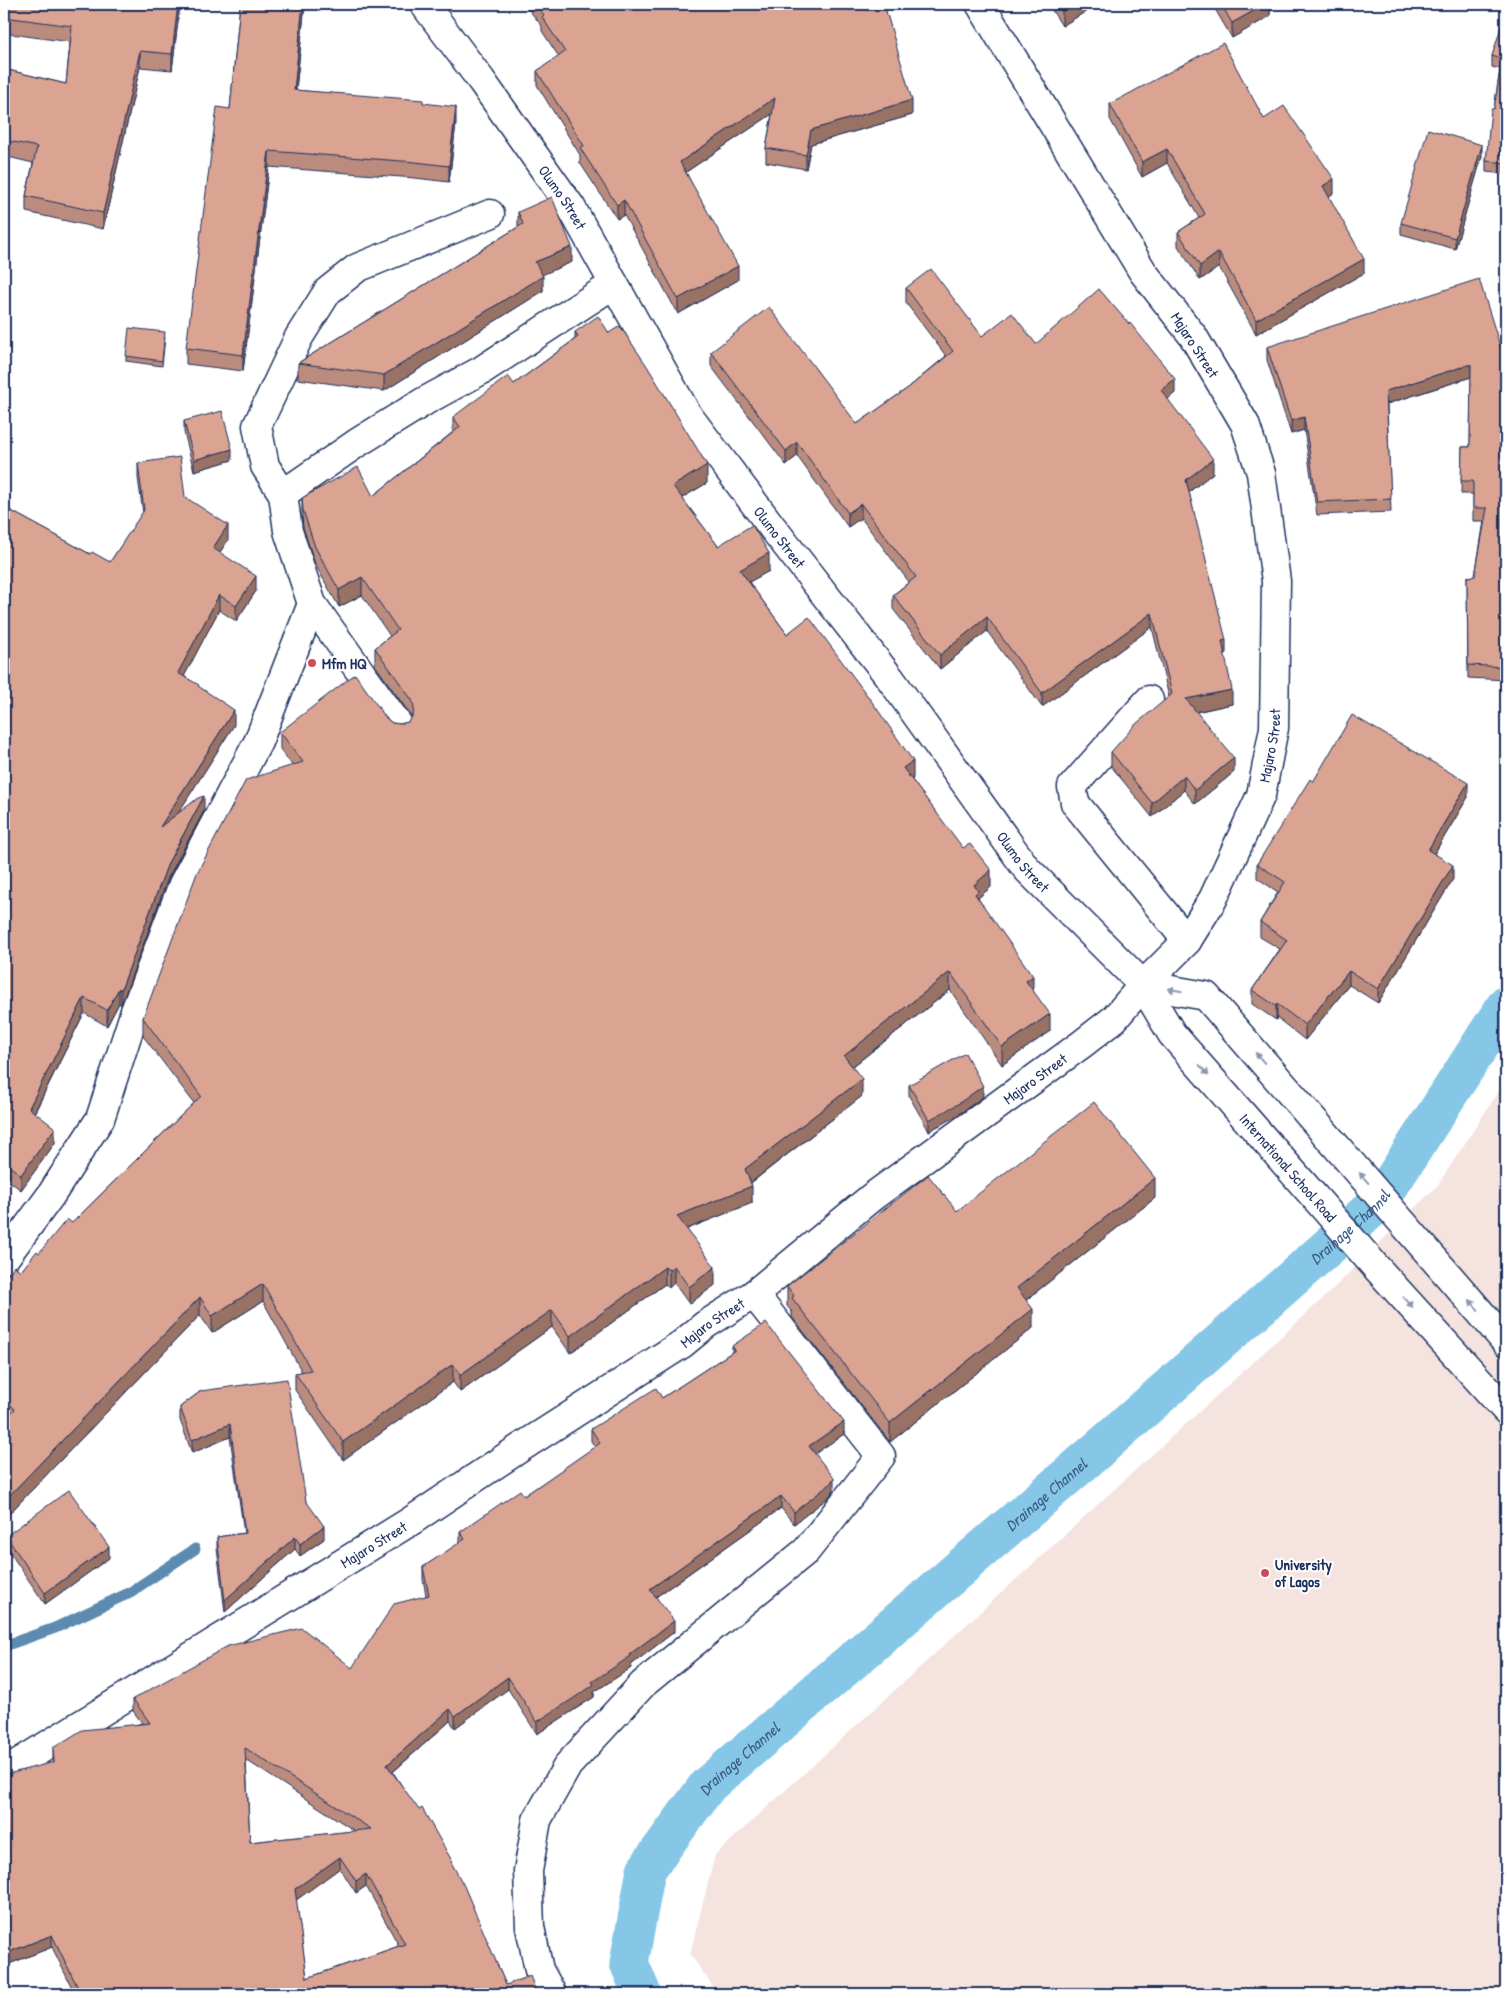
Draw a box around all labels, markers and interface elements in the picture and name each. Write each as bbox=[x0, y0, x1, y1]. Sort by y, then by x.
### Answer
street label: Olumo Street bbox=[534, 161, 592, 234]
street label: Majaro Street bbox=[1166, 308, 1225, 383]
street label: Olumo Street bbox=[749, 502, 811, 573]
place label: Mfm HQ bbox=[322, 653, 367, 674]
marker: Mfm HQ bbox=[306, 657, 318, 669]
street label: Majaro Street bbox=[1253, 708, 1285, 784]
street label: Olumo Street bbox=[992, 827, 1055, 897]
one-way arrow bbox=[1166, 986, 1182, 994]
street label: Majaro Street bbox=[999, 1047, 1072, 1109]
one-way arrow bbox=[1254, 1051, 1265, 1064]
one-way arrow bbox=[1198, 1064, 1210, 1076]
street label: International School Road bbox=[1235, 1108, 1342, 1226]
one-way arrow bbox=[1358, 1172, 1370, 1184]
water label: Drainage Channel bbox=[1305, 1185, 1395, 1269]
street label: Majaro Street bbox=[675, 1292, 749, 1352]
one-way arrow bbox=[1402, 1295, 1414, 1307]
one-way arrow bbox=[1469, 1299, 1480, 1312]
water label: Drainage Channel bbox=[1000, 1453, 1092, 1536]
street label: Majaro Street bbox=[336, 1515, 411, 1573]
place label: University of Lagos bbox=[1275, 1554, 1332, 1593]
marker: University of Lagos bbox=[1259, 1567, 1271, 1579]
water label: Drainage Channel bbox=[693, 1717, 785, 1800]

